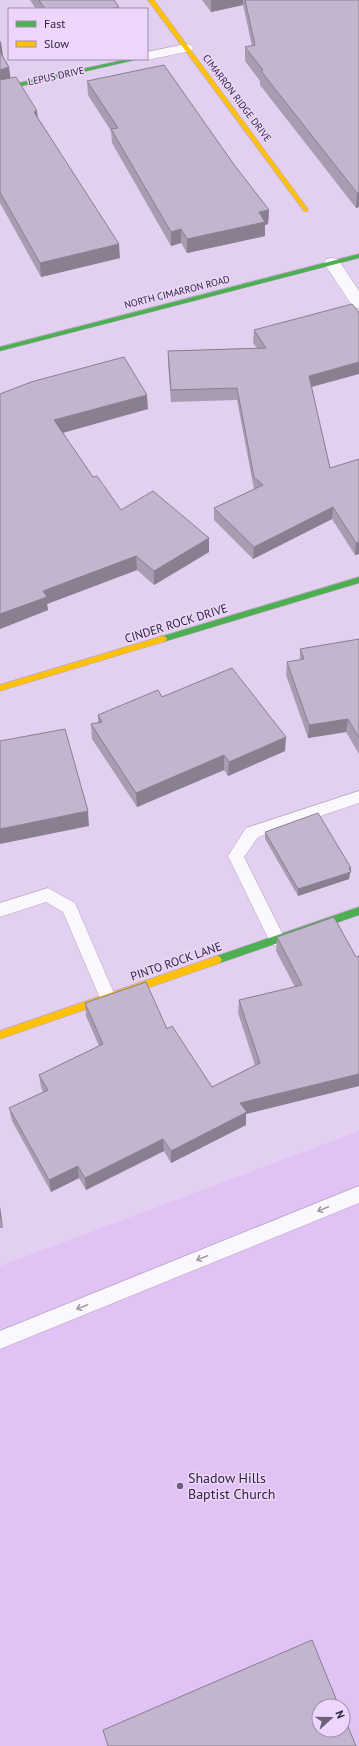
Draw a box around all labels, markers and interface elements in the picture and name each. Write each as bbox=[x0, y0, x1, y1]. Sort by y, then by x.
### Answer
legend bbox=[8, 8, 148, 60]
text: Fast bbox=[44, 16, 65, 31]
text: Slow bbox=[44, 36, 69, 51]
street label: CIMARRON RIDGE DRIVE bbox=[200, 52, 274, 144]
street label: LEPUS DRIVE bbox=[27, 64, 85, 88]
street label: NORTH CIMARRON ROAD bbox=[123, 273, 231, 311]
street label: CINDER ROCK DRIVE bbox=[123, 600, 229, 646]
street label: PINTO ROCK LANE bbox=[128, 938, 224, 984]
one-way arrow bbox=[317, 1206, 329, 1213]
one-way arrow bbox=[197, 1255, 209, 1262]
one-way arrow bbox=[76, 1303, 88, 1311]
place label: Shadow Hills Baptist Church bbox=[188, 1469, 276, 1503]
marker: Shadow Hills Baptist Church bbox=[175, 1481, 185, 1491]
north arrow bbox=[311, 1698, 351, 1738]
text: N bbox=[333, 1709, 348, 1720]

